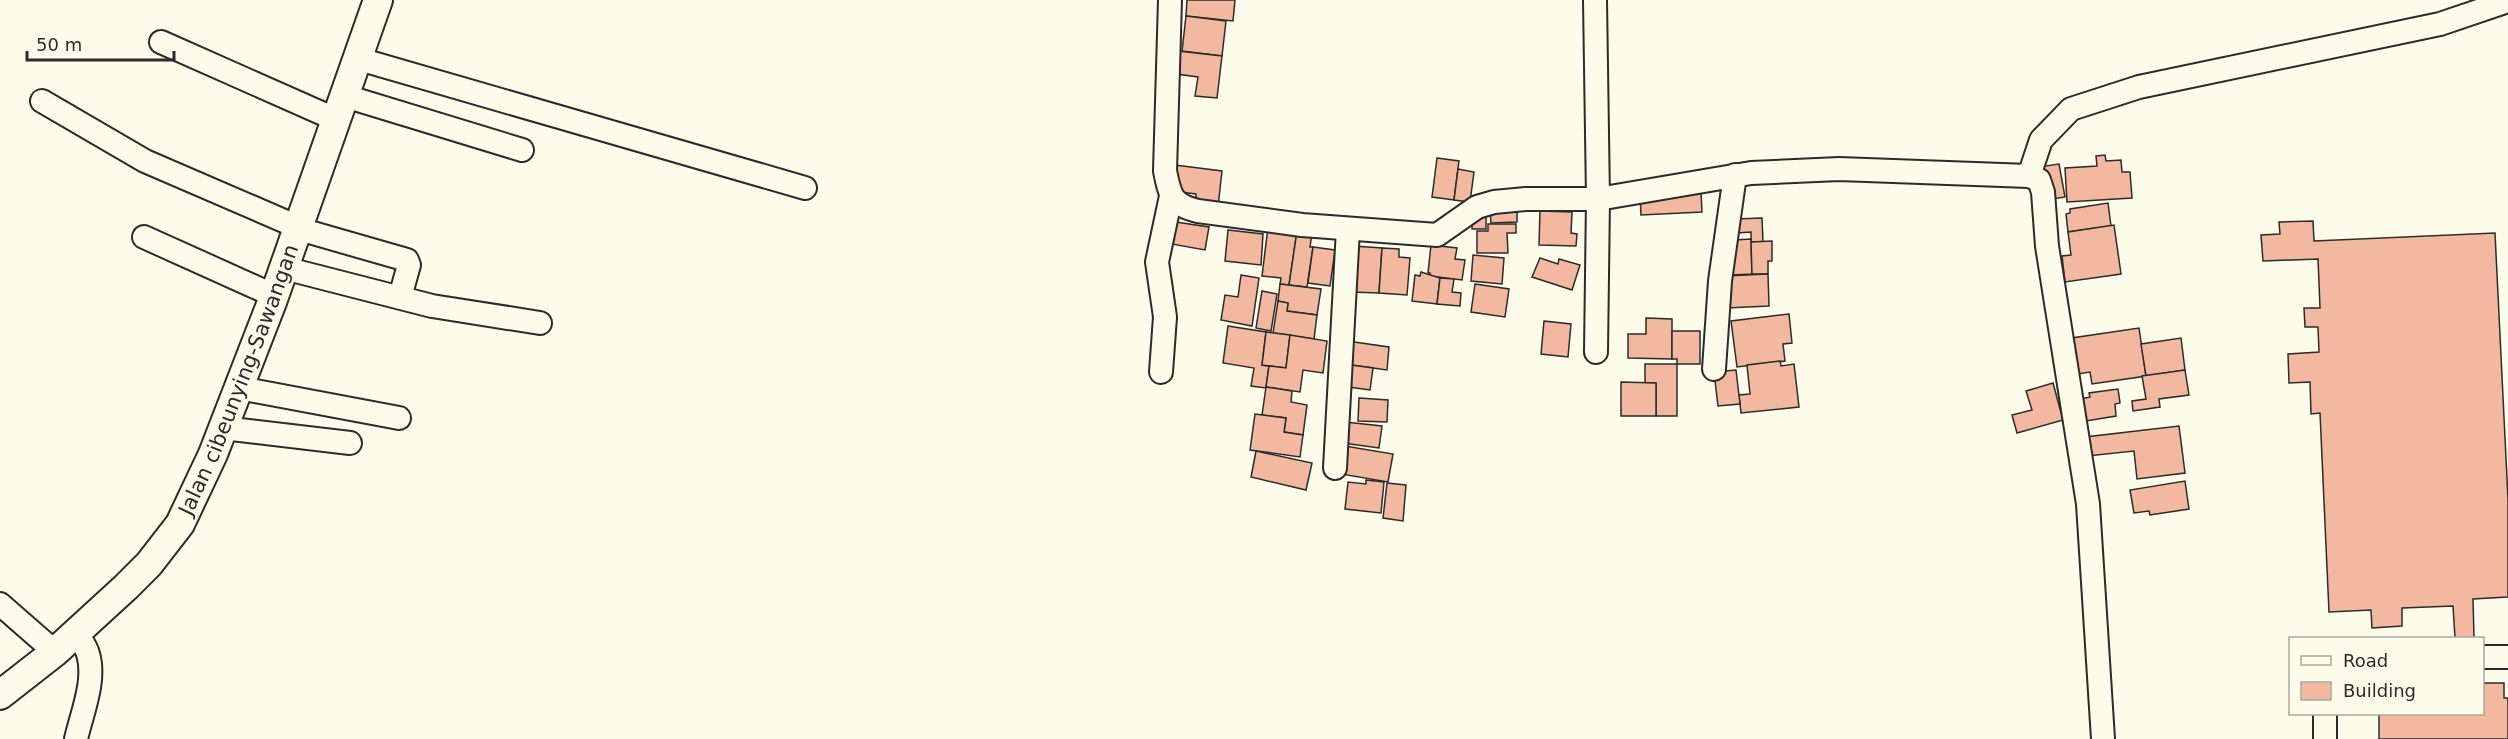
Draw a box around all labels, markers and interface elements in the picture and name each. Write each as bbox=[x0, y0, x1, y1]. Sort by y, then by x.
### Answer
scale bar bbox=[27, 24, 174, 62]
text: 50 m bbox=[36, 34, 82, 55]
street label: Jalan cibeunying-Sawangan bbox=[173, 241, 303, 521]
legend bbox=[2289, 637, 2484, 715]
text: Road bbox=[2343, 650, 2388, 671]
text: Building bbox=[2343, 680, 2416, 701]

